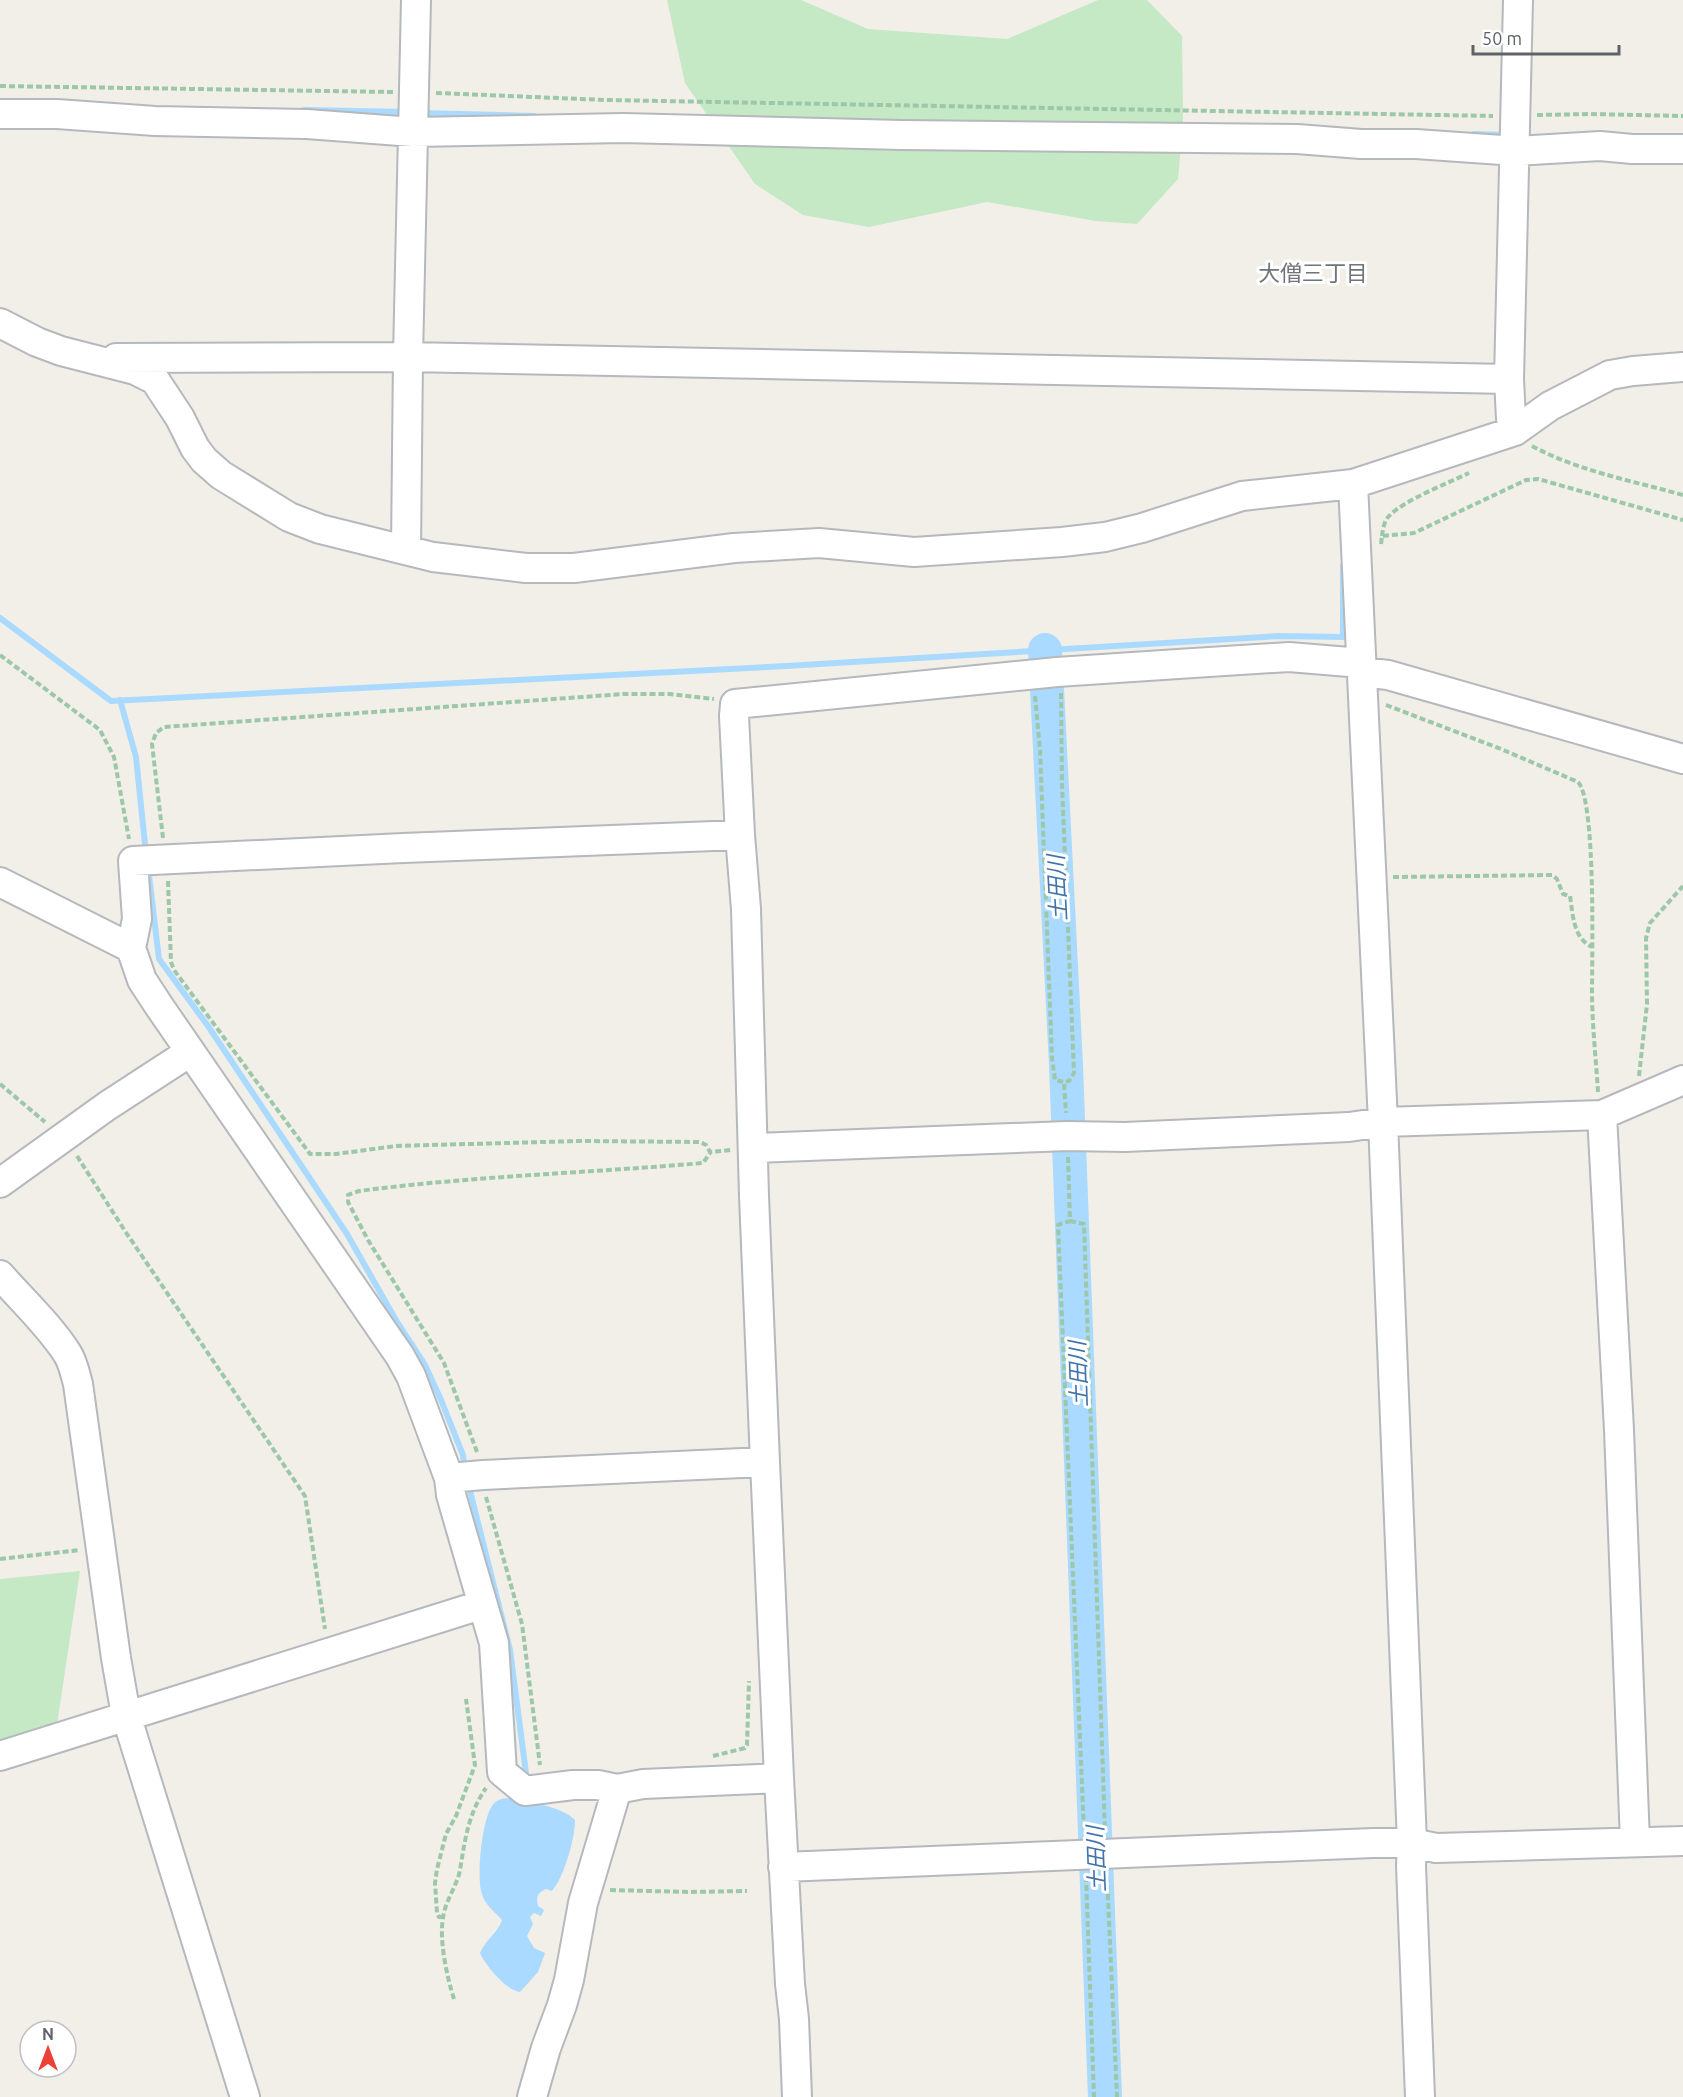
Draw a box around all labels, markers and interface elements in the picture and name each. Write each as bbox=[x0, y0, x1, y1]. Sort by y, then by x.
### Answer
scale bar bbox=[1473, 18, 1618, 56]
text: 50 m bbox=[1482, 28, 1522, 48]
district label: 大僧三丁目 bbox=[1258, 260, 1368, 285]
water label: 土田川 bbox=[1042, 852, 1071, 922]
water label: 土田川 bbox=[1064, 1339, 1091, 1407]
water label: 土田川 bbox=[1082, 1824, 1109, 1892]
north arrow bbox=[18, 2019, 78, 2079]
text: N bbox=[42, 2025, 54, 2043]

